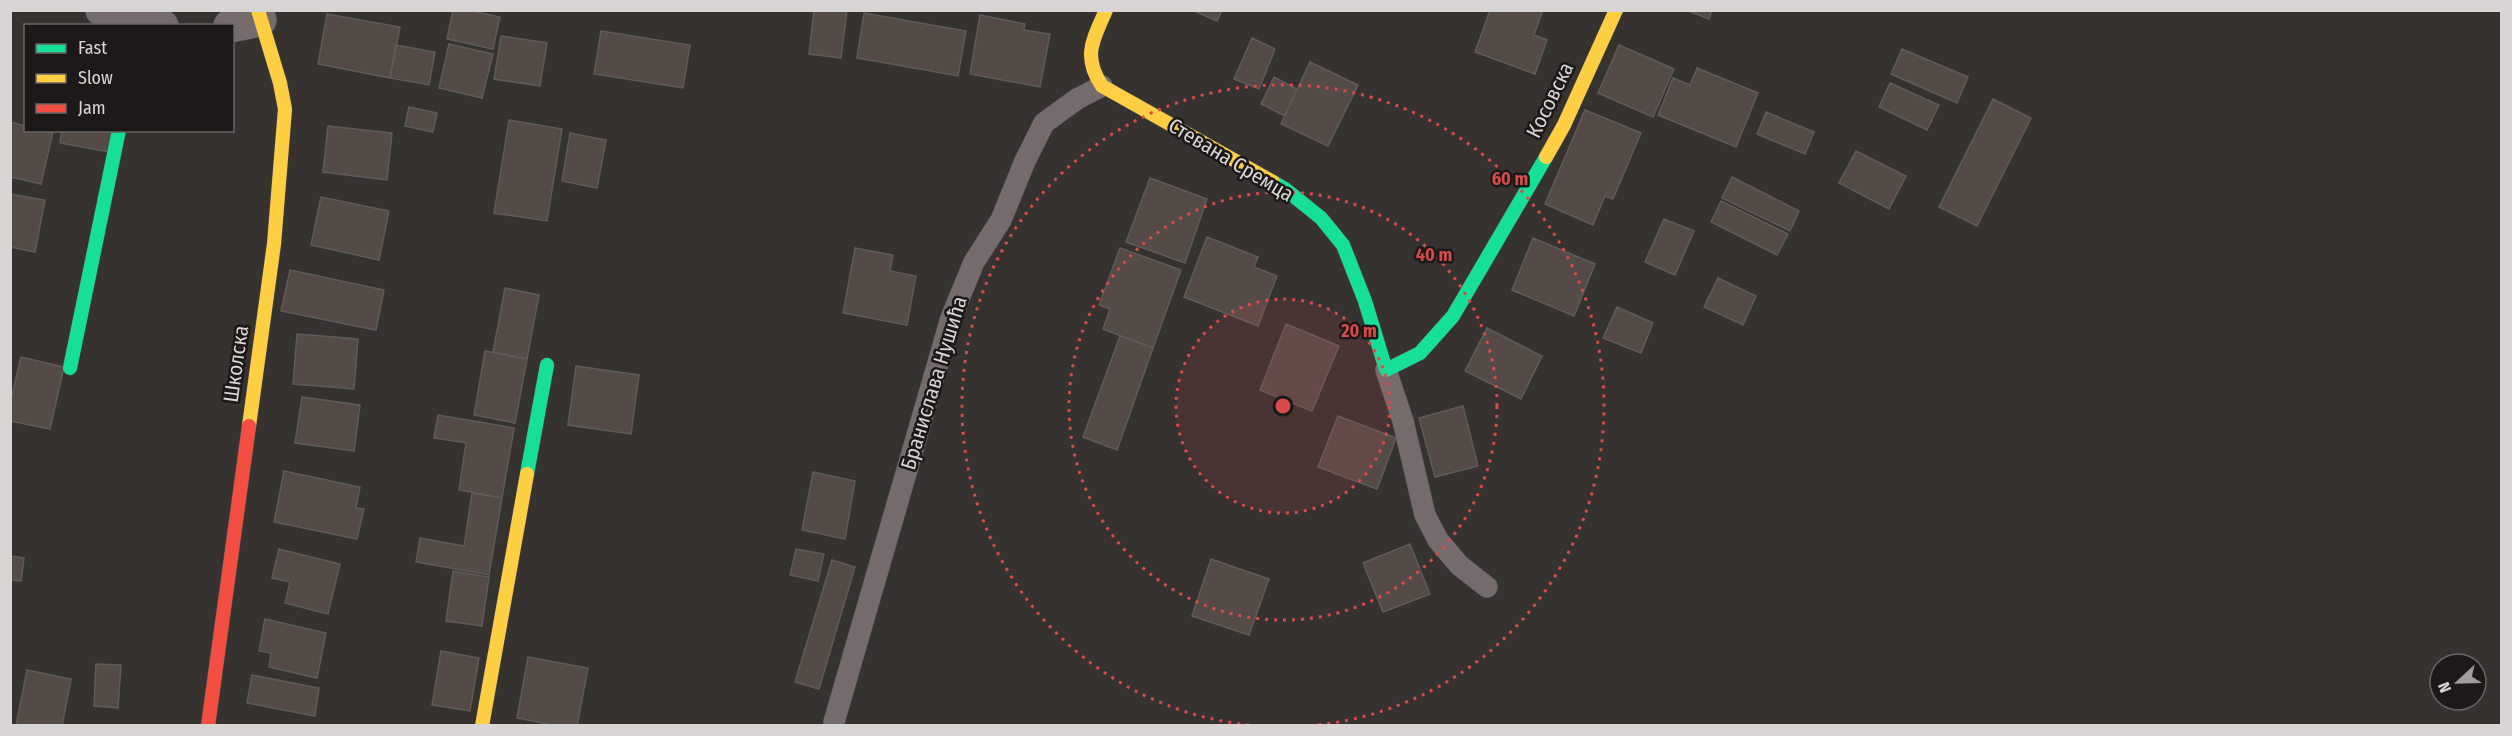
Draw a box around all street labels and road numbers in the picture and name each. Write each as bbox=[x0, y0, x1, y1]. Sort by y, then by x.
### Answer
street label: Косовска bbox=[1521, 58, 1579, 142]
street label: Стевана Сремца bbox=[1164, 112, 1298, 208]
street label: Бранислава Нушића bbox=[895, 293, 973, 473]
street label: Школска bbox=[218, 324, 254, 404]

